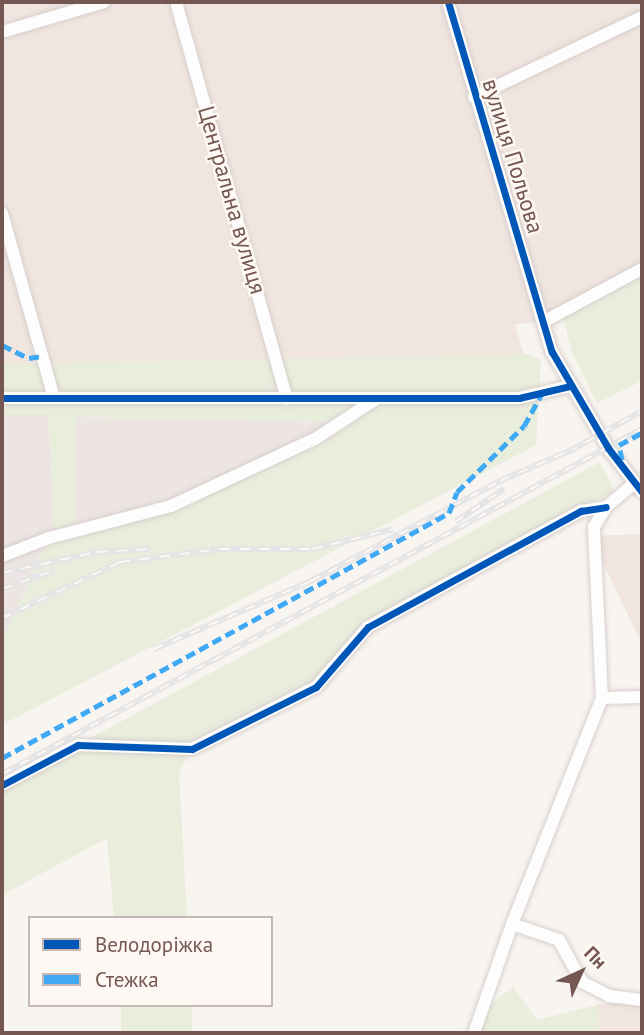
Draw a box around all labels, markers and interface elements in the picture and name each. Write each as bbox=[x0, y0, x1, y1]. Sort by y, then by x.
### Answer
street label: вулиця Польова bbox=[476, 75, 550, 237]
street label: Центральна вулиця bbox=[192, 103, 272, 297]
legend bbox=[28, 916, 273, 1007]
text: Велодоріжка bbox=[95, 931, 213, 958]
north arrow bbox=[546, 937, 616, 1007]
text: Пн bbox=[579, 941, 612, 974]
text: Стежка bbox=[95, 966, 159, 993]

